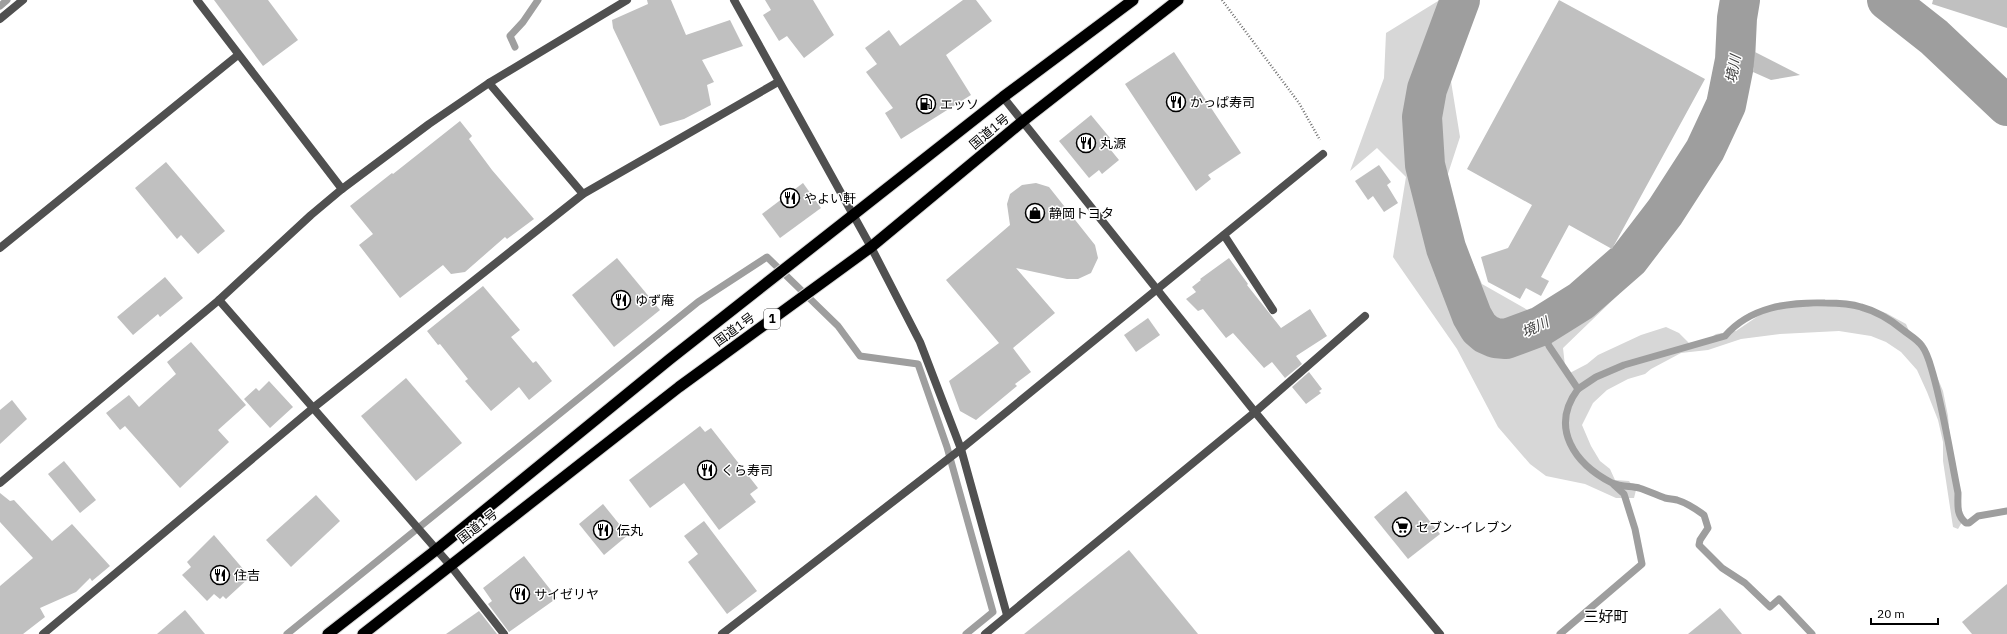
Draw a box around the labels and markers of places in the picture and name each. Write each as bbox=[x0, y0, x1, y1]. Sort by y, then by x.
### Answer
restaurant icon: かっぱ寿司 bbox=[1165, 91, 1187, 113]
fuel station icon: エッソ bbox=[915, 93, 937, 115]
place label: かっぱ寿司 bbox=[1190, 94, 1255, 111]
place label: エッソ bbox=[940, 96, 979, 113]
restaurant icon: 丸源 bbox=[1075, 132, 1097, 154]
place label: 丸源 bbox=[1100, 135, 1126, 152]
restaurant icon: やよい軒 bbox=[779, 187, 801, 209]
place label: やよい軒 bbox=[804, 190, 856, 207]
shop icon: 静岡トヨタ bbox=[1024, 202, 1046, 224]
place label: 静岡トヨタ bbox=[1049, 205, 1114, 222]
restaurant icon: ゆず庵 bbox=[610, 289, 632, 311]
place label: ゆず庵 bbox=[635, 292, 674, 309]
restaurant icon: くら寿司 bbox=[696, 459, 718, 481]
place label: くら寿司 bbox=[721, 462, 773, 479]
supermarket icon: セブン-イレブン bbox=[1391, 516, 1413, 538]
restaurant icon: 伝丸 bbox=[592, 519, 614, 541]
place label: セブン-イレブン bbox=[1416, 519, 1512, 536]
place label: 伝丸 bbox=[617, 522, 643, 539]
restaurant icon: 住吉 bbox=[209, 564, 231, 586]
place label: 住吉 bbox=[234, 567, 260, 584]
restaurant icon: サイゼリヤ bbox=[509, 583, 531, 605]
place label: サイゼリヤ bbox=[534, 586, 599, 603]

